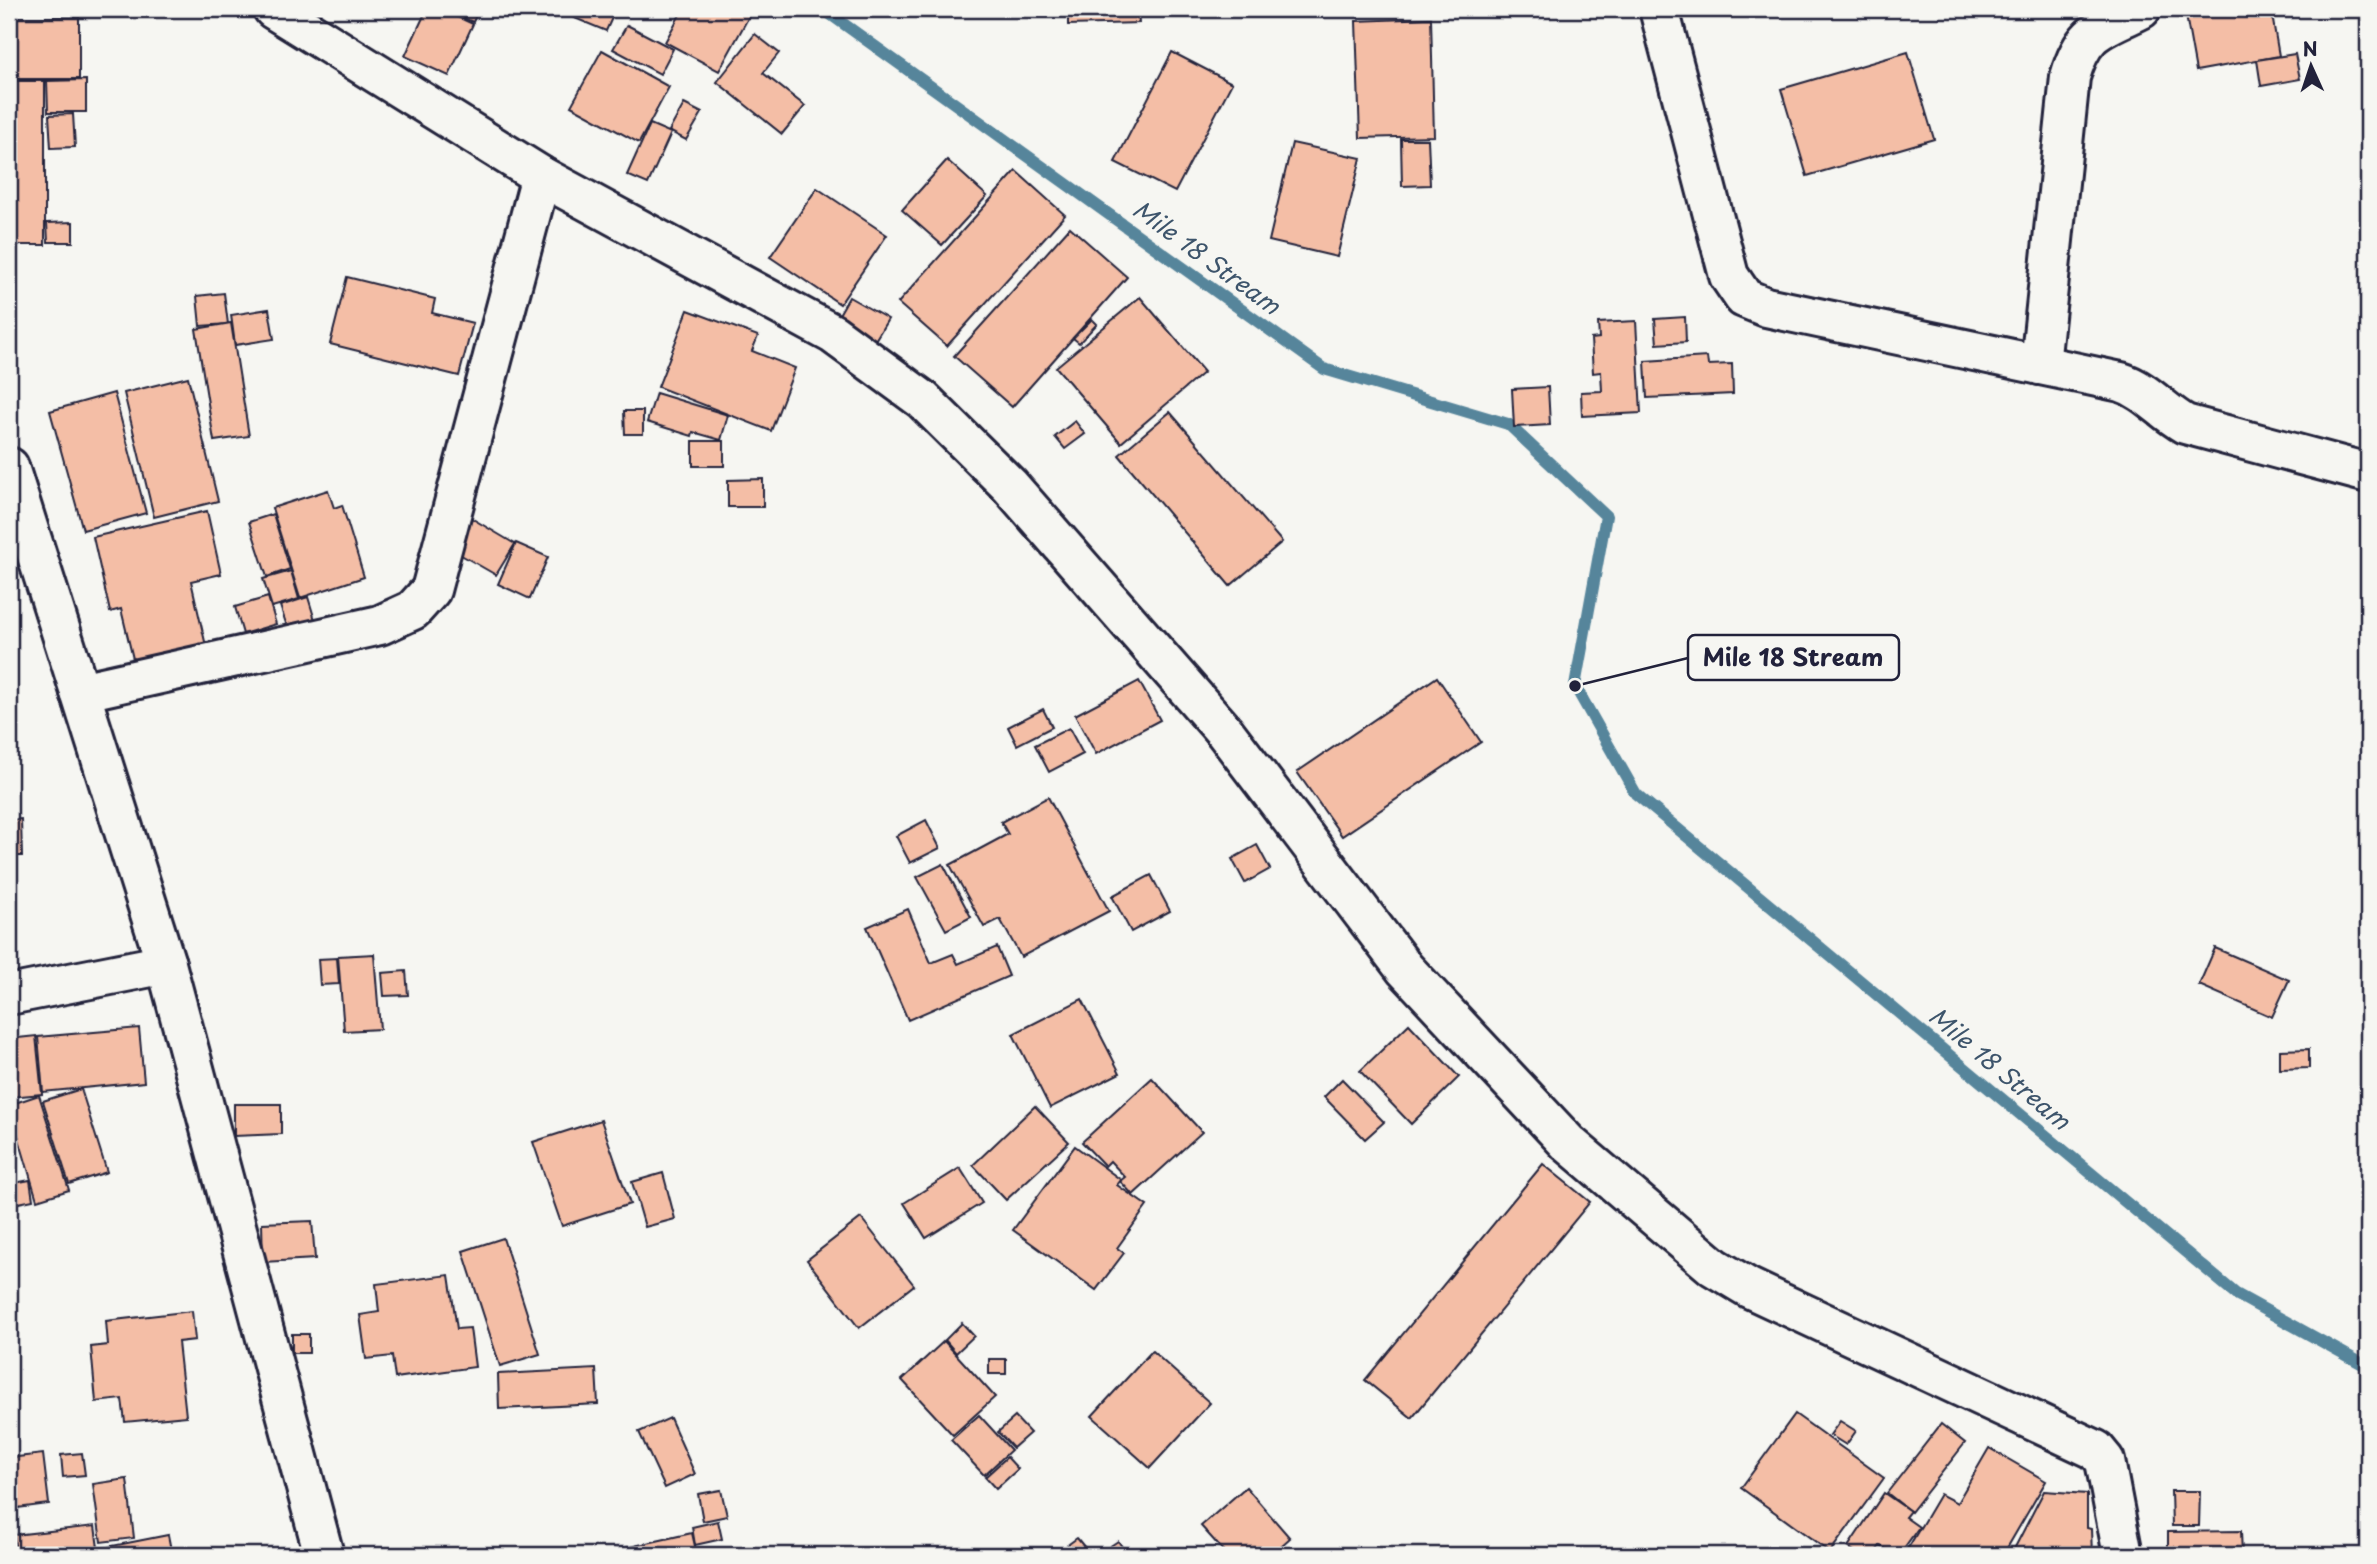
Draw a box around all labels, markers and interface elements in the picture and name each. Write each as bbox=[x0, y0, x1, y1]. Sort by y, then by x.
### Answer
north arrow bbox=[2276, 32, 2346, 102]
text: N bbox=[2302, 34, 2318, 62]
water label: Mile 18 Stream bbox=[1126, 190, 1289, 323]
callout: Mile 18 Stream bbox=[1688, 635, 1899, 680]
text: Mile 18 Stream bbox=[1703, 638, 1883, 674]
water label: Mile 18 Stream bbox=[1922, 998, 2080, 1138]

